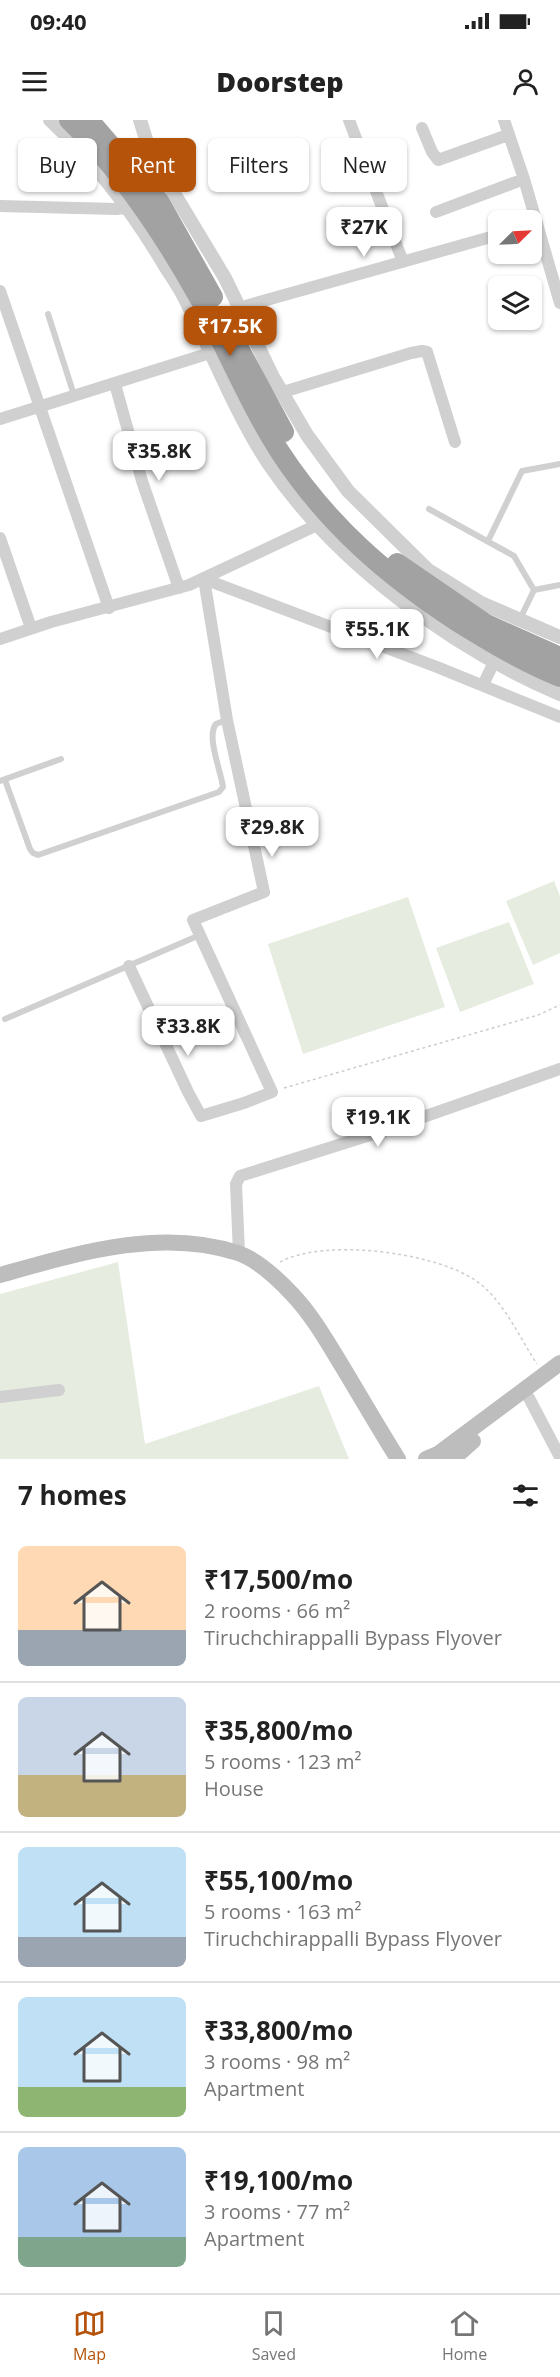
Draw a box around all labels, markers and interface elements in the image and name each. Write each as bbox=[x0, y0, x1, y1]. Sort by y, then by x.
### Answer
text: 09:40 bbox=[30, 6, 87, 36]
text: Doorstep bbox=[216, 63, 344, 100]
icon: menu bbox=[18, 65, 51, 98]
icon: person bbox=[509, 65, 542, 98]
chip: Buy bbox=[18, 138, 97, 192]
chip: Rent bbox=[109, 138, 196, 192]
chip: Filters bbox=[208, 138, 309, 192]
chip: New bbox=[321, 138, 407, 192]
pin: ₹27K bbox=[328, 207, 400, 258]
north arrow bbox=[488, 210, 542, 264]
map controls bbox=[488, 210, 542, 330]
text: ₹27K bbox=[340, 213, 388, 240]
button: layers bbox=[488, 276, 542, 330]
pin: ₹17.5K bbox=[181, 306, 279, 357]
text: ₹17.5K bbox=[198, 312, 262, 339]
pin: ₹35.8K bbox=[110, 431, 208, 482]
text: ₹35.8K bbox=[127, 437, 191, 464]
pin: ₹55.1K bbox=[328, 609, 426, 660]
text: ₹55.1K bbox=[345, 615, 409, 642]
pin: ₹29.8K bbox=[223, 807, 321, 858]
text: ₹29.8K bbox=[240, 813, 304, 840]
pin: ₹33.8K bbox=[139, 1006, 237, 1057]
text: ₹33.8K bbox=[156, 1012, 220, 1039]
pin: ₹19.1K bbox=[329, 1097, 427, 1148]
text: ₹19.1K bbox=[346, 1103, 410, 1130]
text: 7 homes bbox=[18, 1477, 127, 1513]
icon: filters bbox=[509, 1479, 542, 1512]
text: ₹17,500/mo bbox=[204, 1561, 353, 1597]
icon: home bbox=[66, 1570, 138, 1642]
text: 2 rooms · 66 m² bbox=[204, 1597, 350, 1624]
text: Tiruchchirappalli Bypass Flyover bbox=[204, 1624, 502, 1651]
text: ₹35,800/mo bbox=[204, 1712, 353, 1748]
icon: home bbox=[66, 1721, 138, 1793]
text: 5 rooms · 123 m² bbox=[204, 1748, 362, 1775]
text: House bbox=[204, 1775, 264, 1802]
text: ₹55,100/mo bbox=[204, 1862, 353, 1898]
icon: home bbox=[66, 1871, 138, 1943]
text: 5 rooms · 163 m² bbox=[204, 1898, 362, 1925]
text: Tiruchchirappalli Bypass Flyover bbox=[204, 1925, 502, 1952]
text: ₹33,800/mo bbox=[204, 2012, 353, 2048]
icon: home bbox=[66, 2021, 138, 2093]
text: 3 rooms · 98 m² bbox=[204, 2048, 350, 2075]
text: Apartment bbox=[204, 2075, 304, 2102]
text: ₹19,100/mo bbox=[204, 2162, 353, 2198]
icon: home bbox=[66, 2171, 138, 2243]
text: 3 rooms · 77 m² bbox=[204, 2198, 350, 2225]
text: Apartment bbox=[204, 2225, 304, 2252]
tab: Map bbox=[73, 2307, 106, 2365]
tab: Saved bbox=[252, 2307, 296, 2365]
tab: Home bbox=[442, 2307, 487, 2365]

